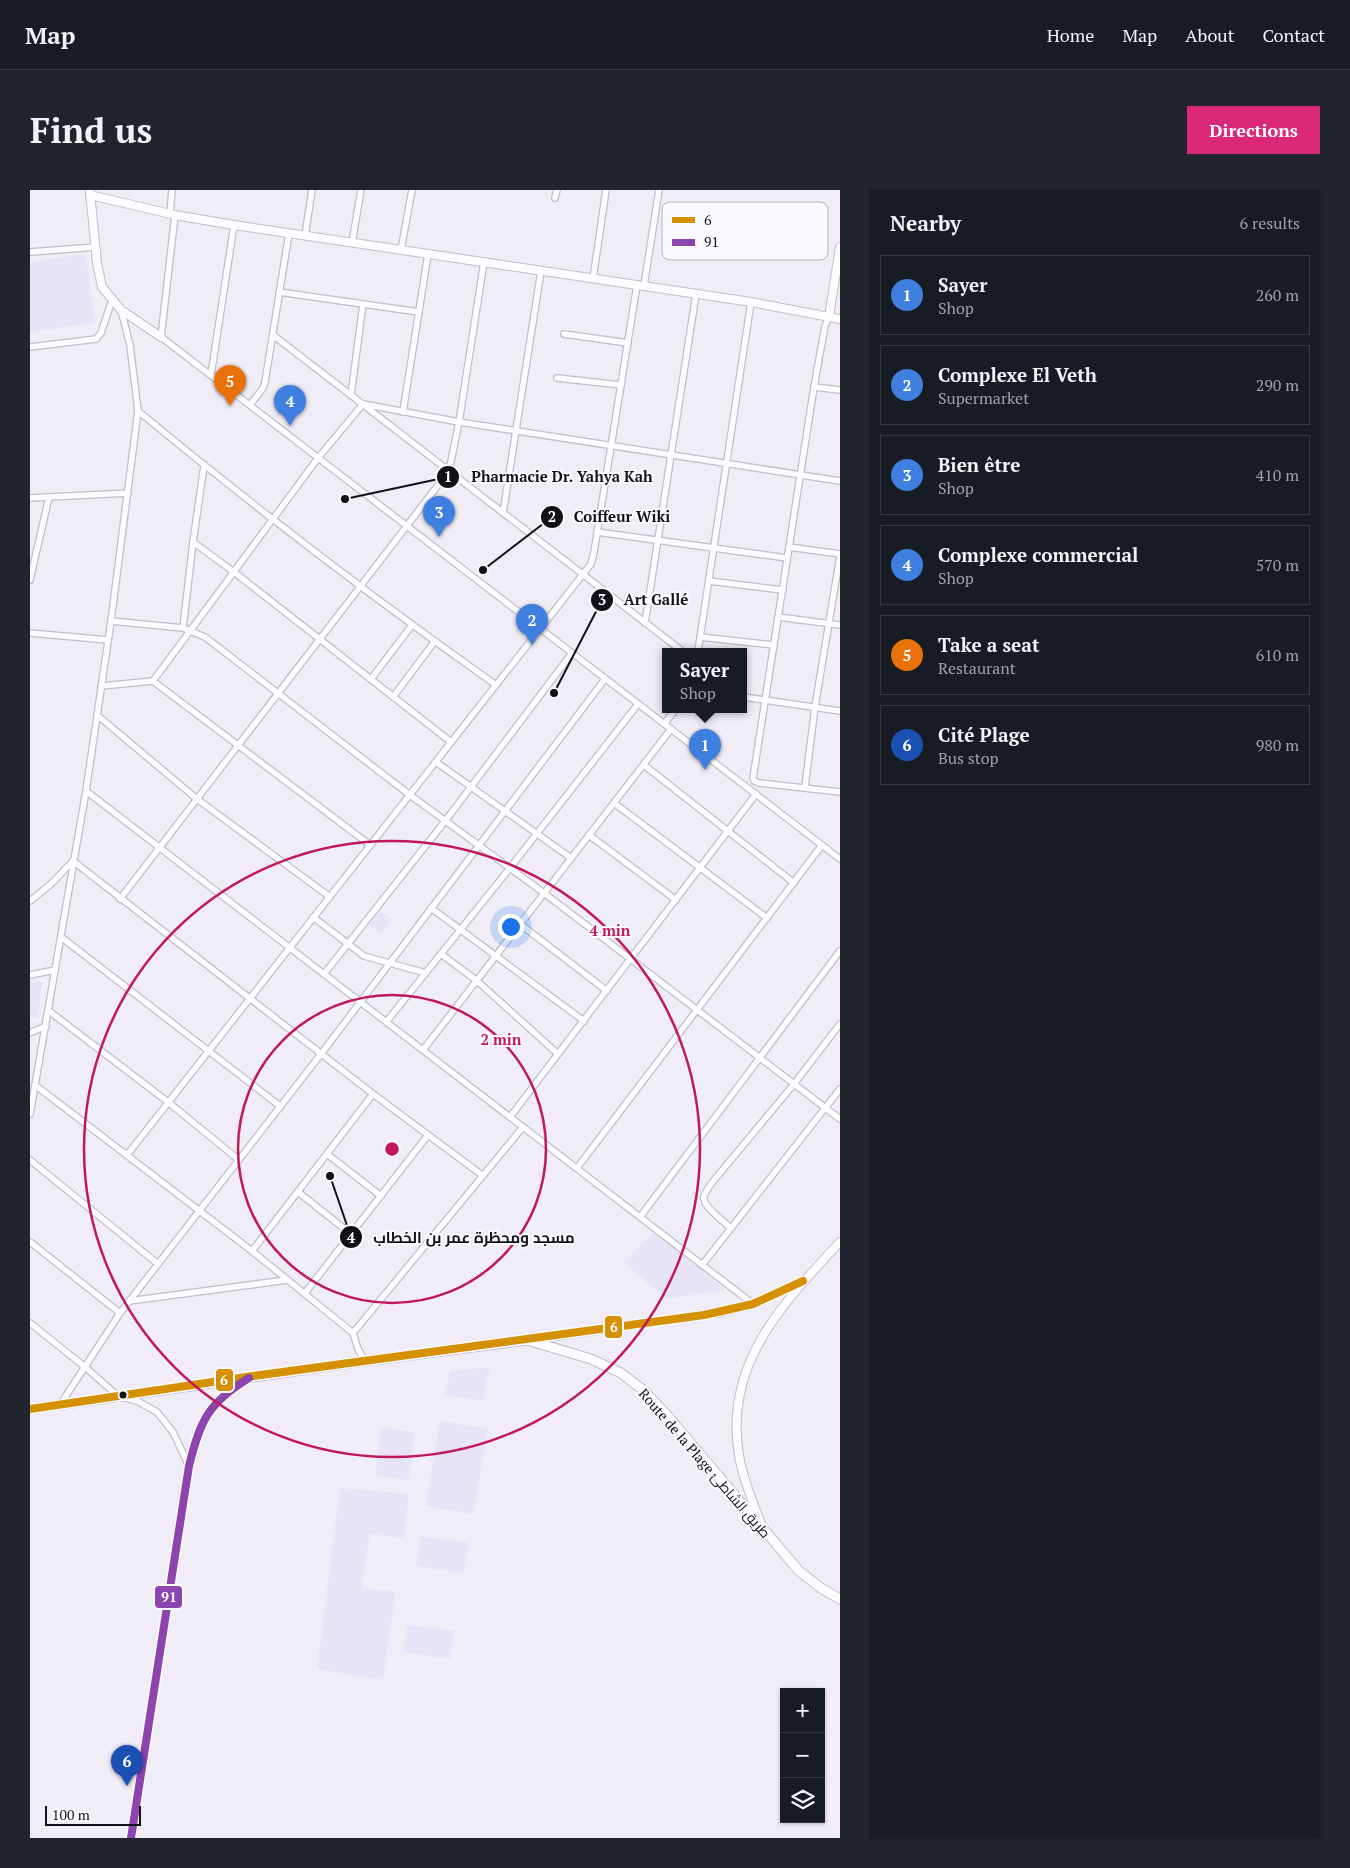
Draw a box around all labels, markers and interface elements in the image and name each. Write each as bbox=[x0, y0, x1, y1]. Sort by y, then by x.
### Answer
text: Map bbox=[25, 19, 75, 51]
text: Home bbox=[1047, 23, 1094, 47]
text: Map bbox=[1122, 23, 1157, 47]
text: About bbox=[1185, 23, 1234, 47]
text: Contact bbox=[1262, 23, 1325, 47]
button: Directions bbox=[1187, 106, 1320, 154]
text: Find us bbox=[30, 107, 152, 153]
legend bbox=[662, 202, 828, 260]
text: Nearby bbox=[890, 209, 961, 237]
text: 6 bbox=[704, 210, 712, 229]
text: 6 results bbox=[1240, 212, 1300, 234]
text: 91 bbox=[704, 232, 719, 251]
text: Sayer bbox=[938, 272, 987, 297]
text: 1 bbox=[902, 284, 912, 306]
text: 260 m bbox=[1256, 284, 1299, 306]
text: Shop bbox=[938, 297, 974, 319]
text: Complexe El Veth bbox=[938, 362, 1097, 387]
pin: 5 bbox=[214, 365, 246, 406]
text: 2 bbox=[902, 374, 912, 396]
text: 290 m bbox=[1256, 374, 1299, 396]
pin: 4 bbox=[274, 385, 306, 426]
text: Supermarket bbox=[938, 387, 1029, 409]
text: Bien être bbox=[938, 452, 1020, 477]
callout: Pharmacie Dr. Yahya Kah bbox=[436, 462, 663, 492]
text: 3 bbox=[902, 464, 912, 486]
text: 410 m bbox=[1256, 464, 1299, 486]
text: 1 bbox=[444, 466, 452, 486]
text: Pharmacie Dr. Yahya Kah bbox=[471, 466, 653, 486]
text: Shop bbox=[938, 477, 974, 499]
pin: 3 bbox=[423, 496, 455, 537]
callout: Coiffeur Wiki bbox=[539, 502, 680, 532]
text: 2 bbox=[548, 506, 556, 526]
text: Coiffeur Wiki bbox=[574, 506, 670, 526]
text: Complexe commercial bbox=[938, 542, 1138, 567]
text: 4 bbox=[902, 554, 912, 576]
text: 570 m bbox=[1256, 554, 1299, 576]
text: Shop bbox=[938, 567, 974, 589]
callout: Art Gallé bbox=[589, 585, 699, 615]
text: 3 bbox=[598, 589, 606, 609]
text: Art Gallé bbox=[624, 589, 688, 609]
pin: 2 bbox=[516, 604, 548, 645]
text: Take a seat bbox=[938, 632, 1039, 657]
text: 5 bbox=[902, 644, 912, 666]
text: 610 m bbox=[1256, 644, 1299, 666]
popup bbox=[662, 648, 747, 713]
text: Sayer bbox=[680, 657, 729, 682]
text: Restaurant bbox=[938, 657, 1016, 679]
text: Shop bbox=[680, 682, 716, 704]
text: Cité Plage bbox=[938, 722, 1030, 747]
pin: 1 bbox=[689, 729, 721, 770]
text: 6 bbox=[902, 734, 912, 756]
text: 980 m bbox=[1256, 734, 1299, 756]
text: Bus stop bbox=[938, 747, 999, 769]
your location bbox=[498, 914, 524, 940]
text: 4 min bbox=[589, 920, 631, 940]
text: 2 min bbox=[480, 1029, 522, 1049]
centre of rings bbox=[383, 1140, 401, 1158]
callout: مسجد ومحظرة عمر بن الخطاب bbox=[339, 1222, 585, 1252]
text: 4 bbox=[347, 1227, 356, 1247]
text: مسجد ومحظرة عمر بن الخطاب bbox=[373, 1227, 575, 1247]
line badge: 6 bbox=[604, 1315, 623, 1339]
text: 6 bbox=[610, 1317, 618, 1336]
line badge: 6 bbox=[215, 1368, 234, 1392]
text: 6 bbox=[220, 1370, 228, 1389]
street label: Route de la Plage طريق الشاطئ bbox=[635, 1384, 775, 1542]
unlabelled marker bbox=[118, 1390, 128, 1400]
line badge: 91 bbox=[154, 1585, 183, 1609]
text: 91 bbox=[161, 1587, 177, 1606]
map controls bbox=[780, 1688, 825, 1823]
button: + bbox=[780, 1688, 825, 1733]
button: − bbox=[780, 1733, 825, 1778]
pin: 6 bbox=[111, 1745, 143, 1786]
button: layers bbox=[780, 1778, 825, 1823]
scale bar bbox=[45, 1803, 141, 1826]
text: 100 m bbox=[52, 1805, 90, 1824]

